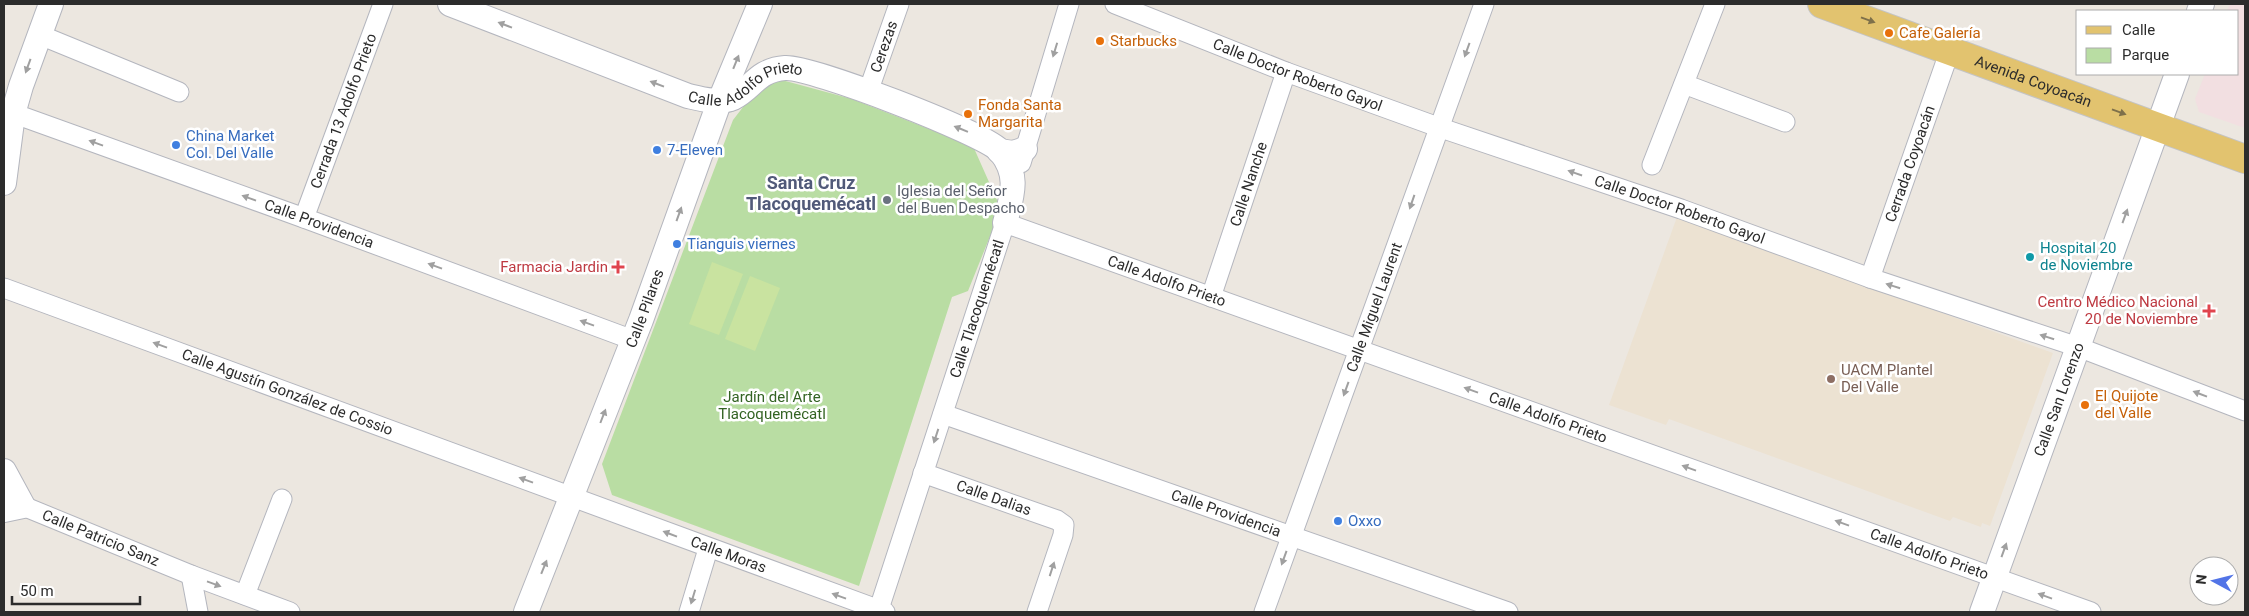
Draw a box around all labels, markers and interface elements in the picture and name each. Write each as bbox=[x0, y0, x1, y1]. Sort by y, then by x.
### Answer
legend bbox=[2076, 10, 2239, 75]
one-way arrow bbox=[1861, 16, 1876, 24]
street label: Cerezas bbox=[866, 18, 901, 75]
one-way arrow bbox=[497, 21, 512, 29]
text: Calle bbox=[2122, 21, 2155, 39]
place label: Cafe Galería bbox=[1899, 24, 1981, 42]
marker: Cafe Galería bbox=[1883, 27, 1895, 39]
street label: Cerrada 13 Adolfo Prieto bbox=[307, 31, 380, 191]
place label: Starbucks bbox=[1110, 32, 1177, 50]
marker: Starbucks bbox=[1094, 35, 1106, 47]
street label: Calle Doctor Roberto Gayol bbox=[1210, 35, 1385, 115]
one-way arrow bbox=[1463, 42, 1470, 57]
one-way arrow bbox=[1051, 43, 1059, 58]
text: Parque bbox=[2122, 46, 2169, 64]
street label: Avenida Coyoacán bbox=[1972, 52, 2094, 111]
one-way arrow bbox=[732, 54, 740, 69]
one-way arrow bbox=[24, 59, 32, 74]
street label: Calle Adolfo Prieto bbox=[686, 59, 804, 110]
one-way arrow bbox=[649, 80, 664, 88]
place label: Fonda Santa Margarita bbox=[978, 96, 1062, 131]
street label: Cerrada Coyoacán bbox=[1881, 103, 1939, 225]
marker: Fonda Santa Margarita bbox=[962, 108, 974, 120]
one-way arrow bbox=[2112, 108, 2127, 116]
one-way arrow bbox=[953, 125, 968, 133]
place label: China Market Col. Del Valle bbox=[186, 127, 275, 162]
one-way arrow bbox=[89, 139, 104, 146]
marker: China Market Col. Del Valle bbox=[170, 139, 182, 151]
street label: Calle Nanche bbox=[1226, 139, 1271, 229]
place label: 7-Eleven bbox=[667, 141, 723, 159]
marker: 7-Eleven bbox=[651, 144, 663, 156]
one-way arrow bbox=[1567, 169, 1582, 177]
street label: Calle Doctor Roberto Gayol bbox=[1592, 171, 1767, 248]
district label: Santa Cruz Tlacoquemécatl bbox=[746, 172, 876, 214]
place label: Iglesia del Señor del Buen Despacho bbox=[897, 182, 1025, 217]
one-way arrow bbox=[242, 194, 257, 201]
marker: Iglesia del Señor del Buen Despacho bbox=[881, 194, 893, 206]
one-way arrow bbox=[1408, 195, 1415, 210]
street label: Calle Providencia bbox=[262, 196, 376, 252]
one-way arrow bbox=[675, 206, 683, 221]
one-way arrow bbox=[2121, 208, 2129, 223]
place label: Tianguis viernes bbox=[687, 235, 796, 253]
street label: Calle Tlacoquemécatl bbox=[946, 237, 1008, 380]
marker: Tianguis viernes bbox=[671, 238, 683, 250]
place label: Hospital 20 de Noviembre bbox=[2040, 239, 2133, 274]
street label: Calle Miguel Laurent bbox=[1343, 240, 1406, 375]
street label: Calle Adolfo Prieto bbox=[1105, 251, 1228, 310]
marker: Hospital 20 de Noviembre bbox=[2024, 251, 2036, 263]
place label: Farmacia Jardin bbox=[500, 258, 608, 276]
marker: Farmacia Jardin bbox=[612, 261, 624, 273]
one-way arrow bbox=[427, 262, 442, 270]
street label: Calle Pilares bbox=[622, 267, 668, 350]
one-way arrow bbox=[1885, 282, 1900, 290]
place label: Centro Médico Nacional 20 de Noviembre bbox=[2038, 293, 2198, 328]
marker: Centro Médico Nacional 20 de Noviembre bbox=[2202, 304, 2216, 318]
one-way arrow bbox=[579, 319, 594, 327]
one-way arrow bbox=[2040, 332, 2055, 340]
street label: Calle San Lorenzo bbox=[2030, 340, 2088, 459]
one-way arrow bbox=[152, 341, 167, 349]
street label: Calle Agustín González de Cossio bbox=[179, 345, 395, 439]
place label: UACM Plantel Del Valle bbox=[1841, 361, 1933, 396]
marker: UACM Plantel Del Valle bbox=[1825, 373, 1837, 385]
one-way arrow bbox=[1342, 381, 1349, 396]
one-way arrow bbox=[1463, 386, 1478, 393]
place label: El Quijote del Valle bbox=[2095, 387, 2158, 422]
park label: Jardín del Arte Tlacoquemécatl bbox=[718, 388, 826, 423]
street label: Calle Adolfo Prieto bbox=[1486, 388, 1610, 447]
one-way arrow bbox=[2193, 389, 2207, 397]
marker: El Quijote del Valle bbox=[2079, 399, 2091, 411]
one-way arrow bbox=[600, 408, 608, 423]
one-way arrow bbox=[931, 428, 939, 443]
one-way arrow bbox=[1682, 464, 1697, 471]
one-way arrow bbox=[518, 476, 533, 484]
street label: Calle Dalias bbox=[954, 476, 1034, 519]
street label: Calle Providencia bbox=[1169, 486, 1283, 541]
street label: Calle Patricio Sanz bbox=[40, 506, 162, 570]
place label: Oxxo bbox=[1348, 512, 1382, 530]
marker: Oxxo bbox=[1332, 515, 1344, 527]
one-way arrow bbox=[1835, 519, 1850, 526]
street label: Calle Adolfo Prieto bbox=[1868, 525, 1991, 584]
one-way arrow bbox=[662, 530, 677, 538]
street label: Calle Moras bbox=[688, 532, 769, 577]
one-way arrow bbox=[2000, 542, 2008, 557]
one-way arrow bbox=[1280, 550, 1287, 565]
north arrow bbox=[2189, 556, 2239, 606]
one-way arrow bbox=[540, 559, 548, 574]
one-way arrow bbox=[1048, 561, 1056, 576]
scale bar bbox=[12, 574, 140, 606]
text: N bbox=[2193, 574, 2210, 585]
one-way arrow bbox=[207, 580, 222, 588]
text: 50 m bbox=[20, 582, 54, 600]
one-way arrow bbox=[689, 590, 697, 605]
one-way arrow bbox=[832, 592, 847, 599]
one-way arrow bbox=[2037, 592, 2052, 600]

